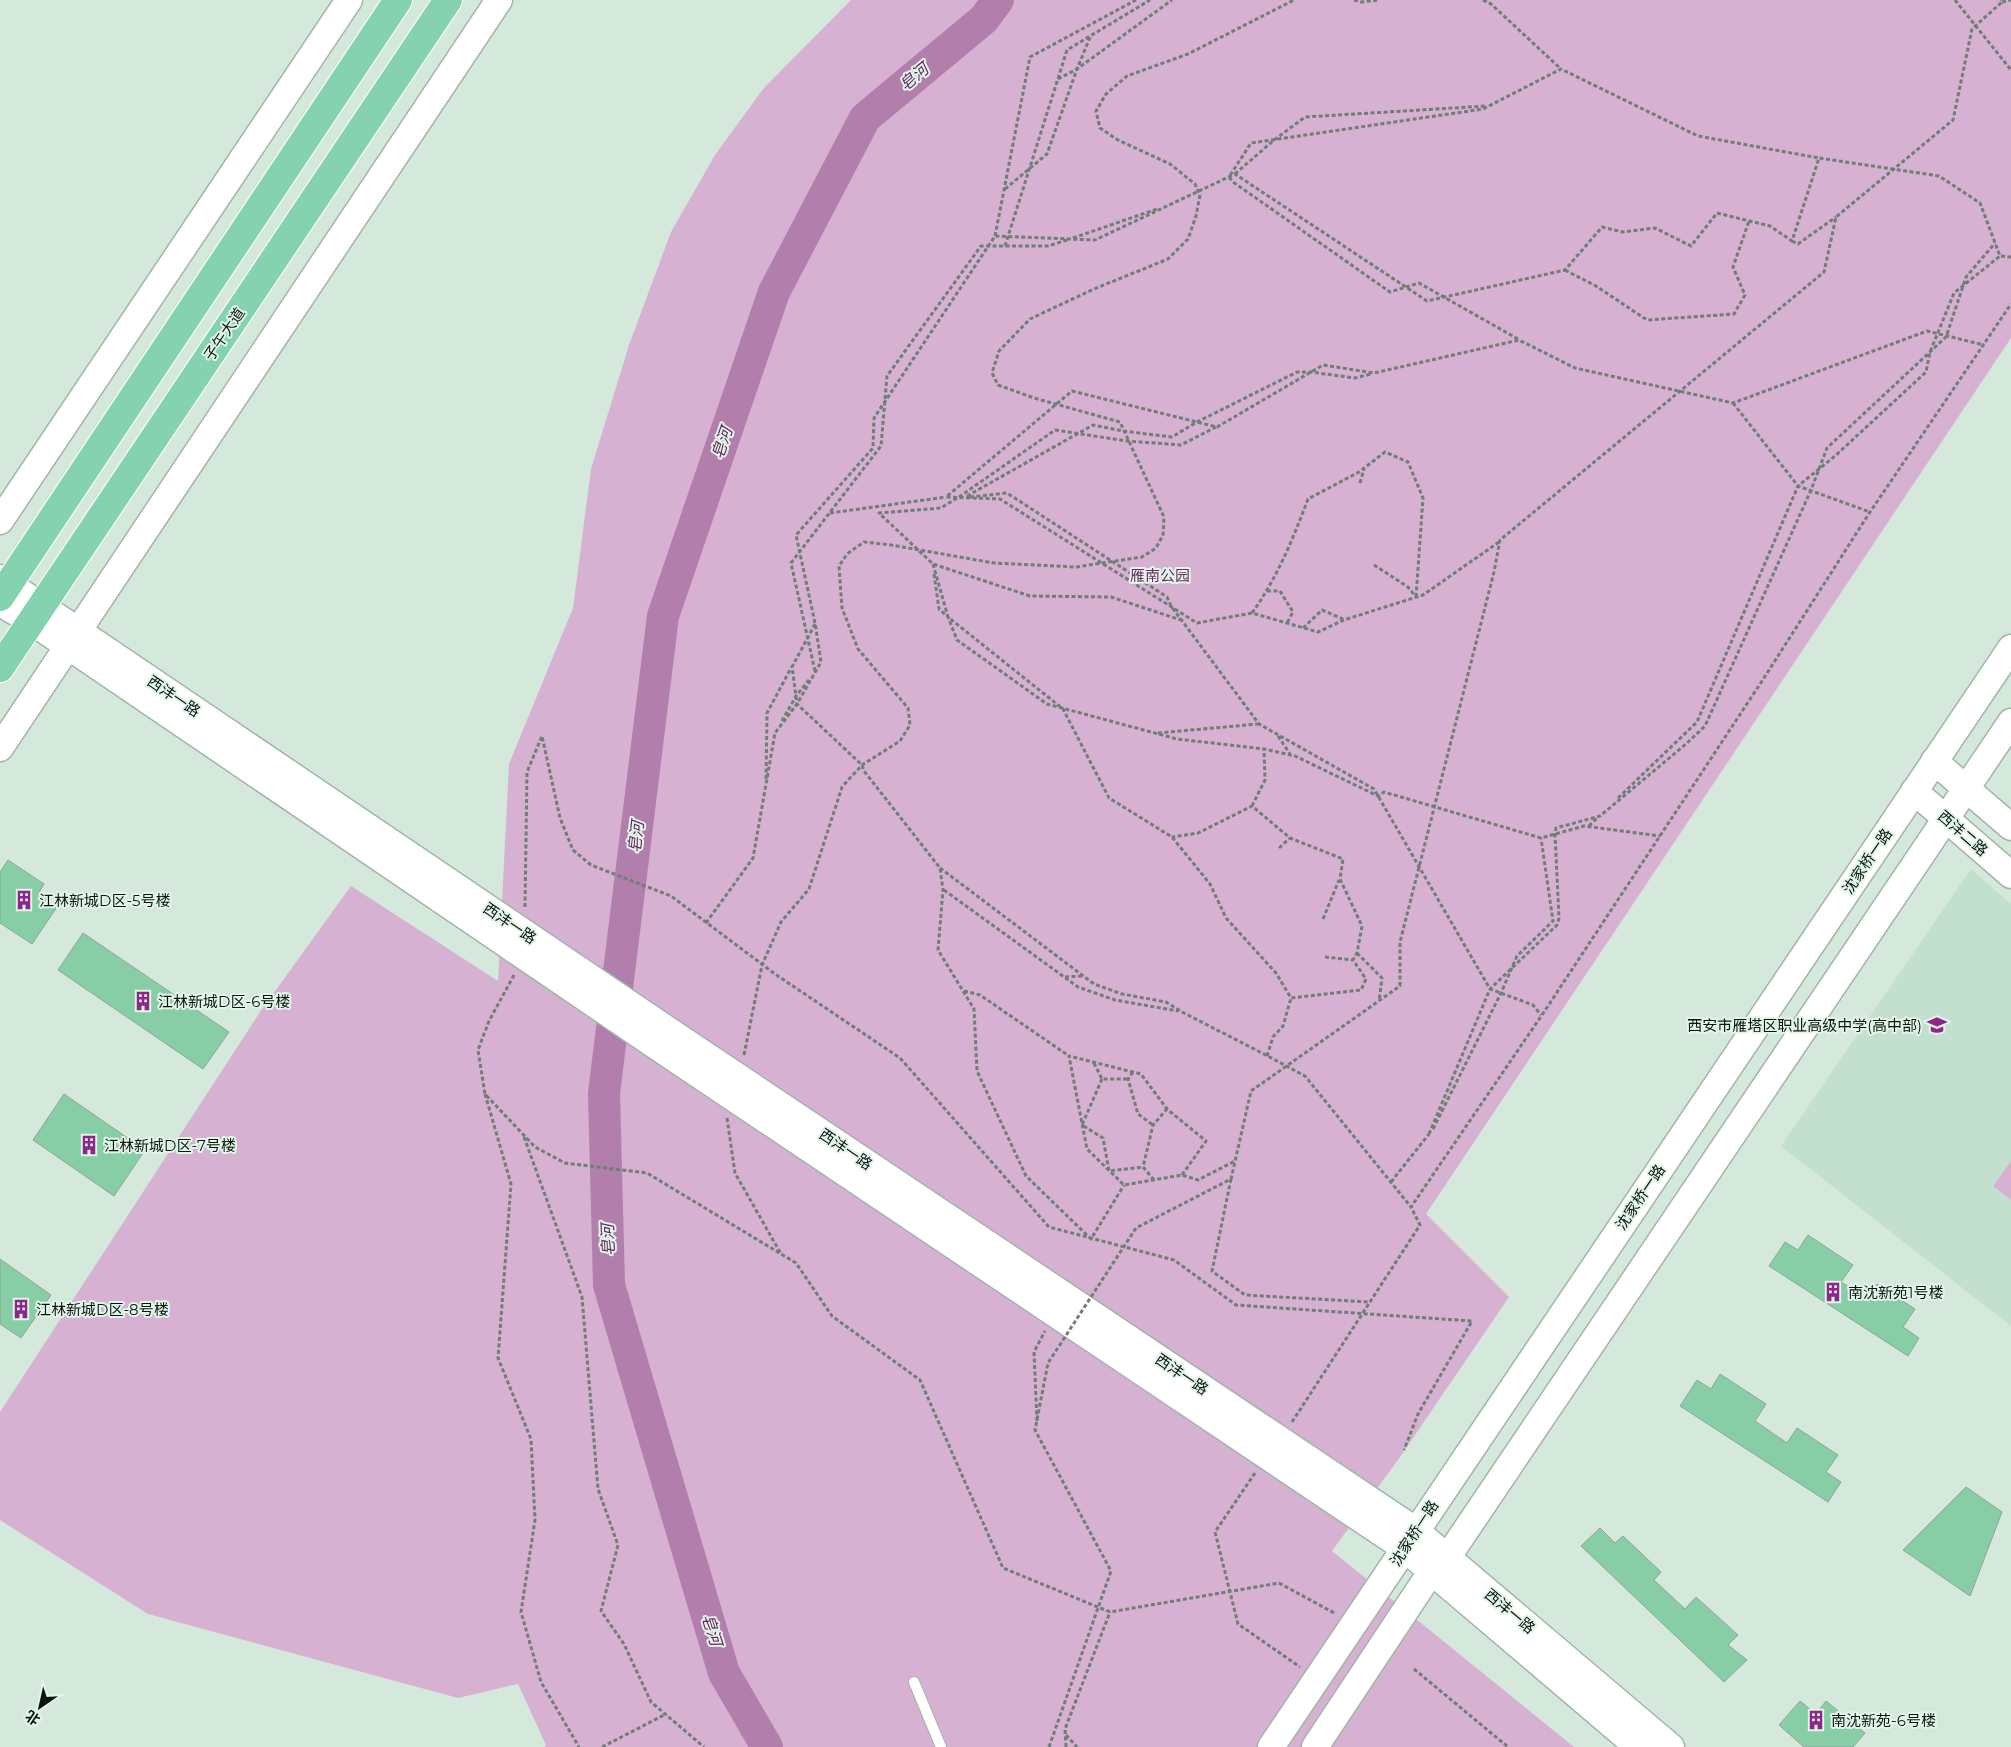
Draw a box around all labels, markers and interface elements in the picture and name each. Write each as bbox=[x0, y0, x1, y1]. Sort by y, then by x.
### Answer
water label: 皂河 bbox=[896, 58, 935, 95]
street label: 子午大道 bbox=[199, 304, 249, 364]
water label: 皂河 bbox=[708, 422, 737, 461]
park label: 雁南公园 bbox=[1130, 566, 1190, 585]
street label: 西沣一路 bbox=[144, 671, 204, 721]
street label: 西沣二路 bbox=[1934, 806, 1992, 860]
water label: 皂河 bbox=[625, 817, 648, 854]
street label: 沈家桥一路 bbox=[1838, 825, 1896, 897]
building icon: 江林新城D区-5号楼 bbox=[13, 889, 35, 911]
place label: 江林新城D区-5号楼 bbox=[39, 891, 171, 910]
street label: 西沣一路 bbox=[480, 898, 540, 948]
building icon: 江林新城D区-6号楼 bbox=[132, 990, 154, 1012]
place label: 江林新城D区-6号楼 bbox=[158, 992, 290, 1011]
school or university icon: 西安市雁塔区职业高级中学(高中部) bbox=[1926, 1014, 1948, 1036]
place label: 西安市雁塔区职业高级中学(高中部) bbox=[1687, 1016, 1922, 1035]
street label: 西沣一路 bbox=[816, 1124, 876, 1174]
building icon: 江林新城D区-7号楼 bbox=[78, 1134, 100, 1156]
place label: 江林新城D区-7号楼 bbox=[104, 1136, 236, 1155]
street label: 沈家桥一路 bbox=[1611, 1161, 1669, 1233]
water label: 皂河 bbox=[598, 1221, 618, 1256]
building icon: 南沈新苑1号楼 bbox=[1822, 1281, 1844, 1303]
place label: 南沈新苑1号楼 bbox=[1848, 1283, 1943, 1302]
building icon: 江林新城D区-8号楼 bbox=[10, 1298, 32, 1320]
place label: 江林新城D区-8号楼 bbox=[36, 1300, 169, 1319]
street label: 西沣一路 bbox=[1152, 1349, 1212, 1399]
street label: 沈家桥一路 bbox=[1386, 1496, 1442, 1570]
street label: 西沣一路 bbox=[1481, 1584, 1539, 1638]
water label: 皂河 bbox=[698, 1612, 727, 1651]
north arrow bbox=[15, 1682, 65, 1732]
text: 北 bbox=[22, 1706, 44, 1729]
building icon: 南沈新苑-6号楼 bbox=[1805, 1709, 1827, 1731]
place label: 南沈新苑-6号楼 bbox=[1831, 1711, 1936, 1730]

